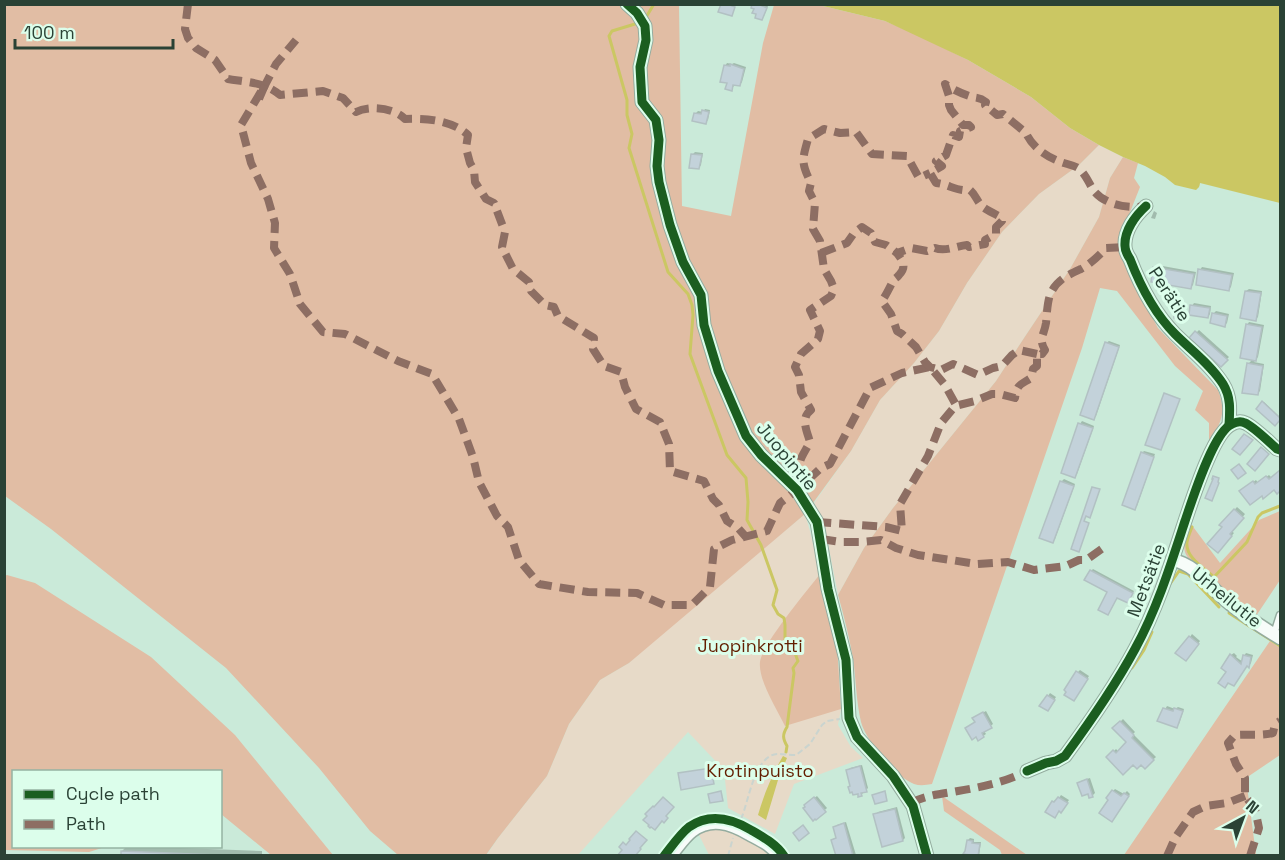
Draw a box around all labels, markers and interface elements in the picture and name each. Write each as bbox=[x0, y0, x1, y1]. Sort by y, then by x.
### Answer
scale bar bbox=[15, 12, 172, 50]
text: 100 m bbox=[24, 21, 75, 44]
street label: Perätie bbox=[1144, 262, 1196, 326]
street label: Juopintie bbox=[752, 417, 822, 495]
street label: Metsätie bbox=[1122, 540, 1170, 620]
street label: Urheilutie bbox=[1187, 562, 1267, 632]
park label: Juopinkrotti bbox=[697, 634, 803, 657]
park label: Krotinpuisto bbox=[706, 759, 814, 782]
legend bbox=[12, 770, 222, 848]
text: Cycle path bbox=[66, 782, 160, 805]
north arrow bbox=[1213, 788, 1273, 848]
text: N bbox=[1242, 796, 1263, 819]
text: Path bbox=[66, 812, 106, 835]

